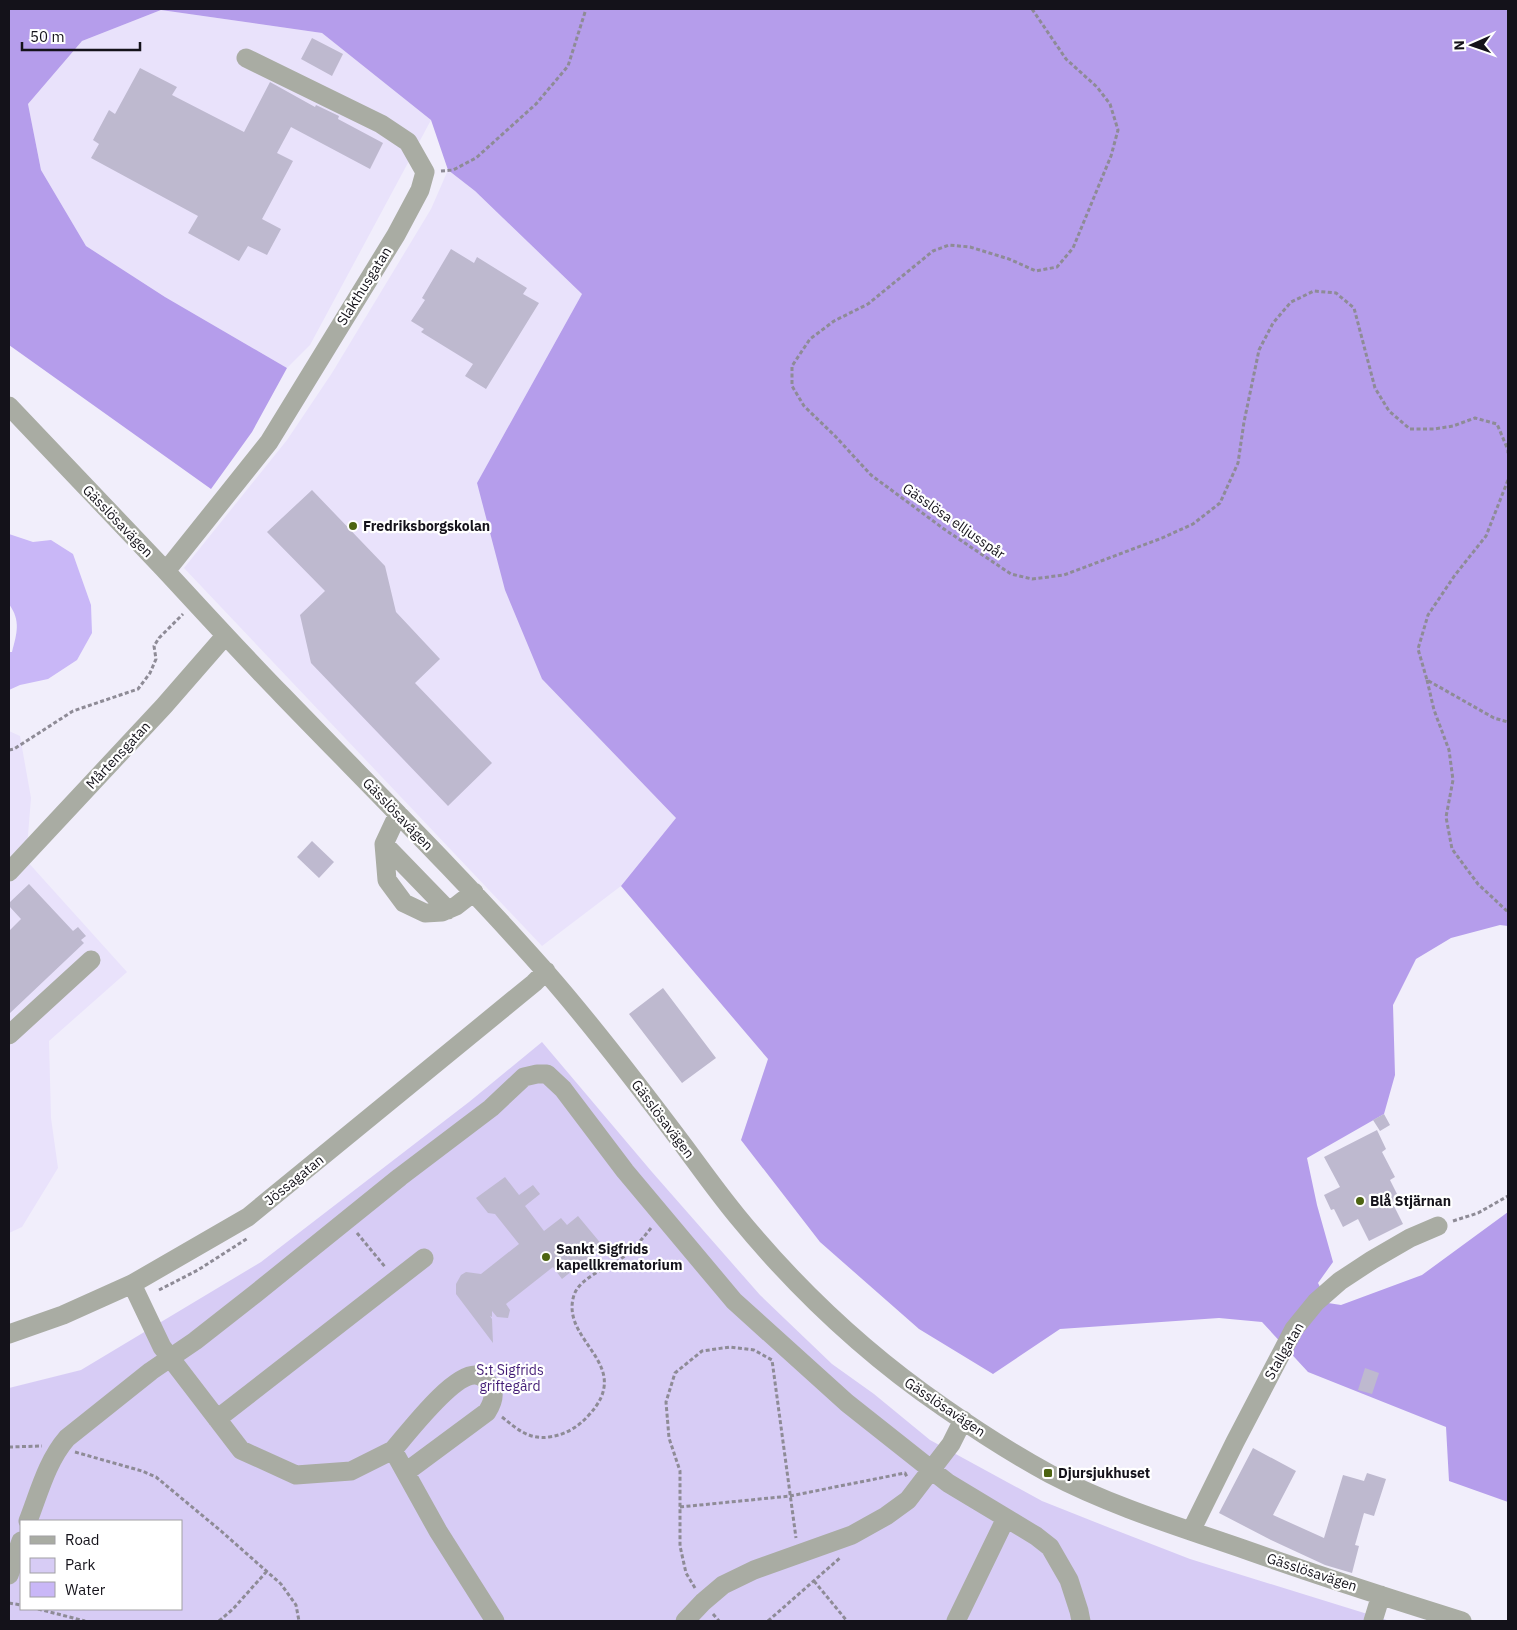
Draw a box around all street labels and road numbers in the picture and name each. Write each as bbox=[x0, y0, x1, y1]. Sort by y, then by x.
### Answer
street label: Slakthusgatan bbox=[333, 243, 395, 329]
street label: Gässlösa elljusspår bbox=[899, 479, 1009, 563]
street label: Gässlösavägen bbox=[79, 481, 157, 561]
street label: Mårtensgatan bbox=[82, 717, 154, 793]
street label: Gässlösavägen bbox=[359, 774, 437, 854]
street label: Gässlösavägen bbox=[628, 1076, 698, 1162]
street label: Jössagatan bbox=[261, 1151, 327, 1209]
street label: Stallgatan bbox=[1260, 1319, 1308, 1383]
street label: Gässlösavägen bbox=[901, 1373, 989, 1441]
street label: Gässlösavägen bbox=[1265, 1549, 1359, 1595]

